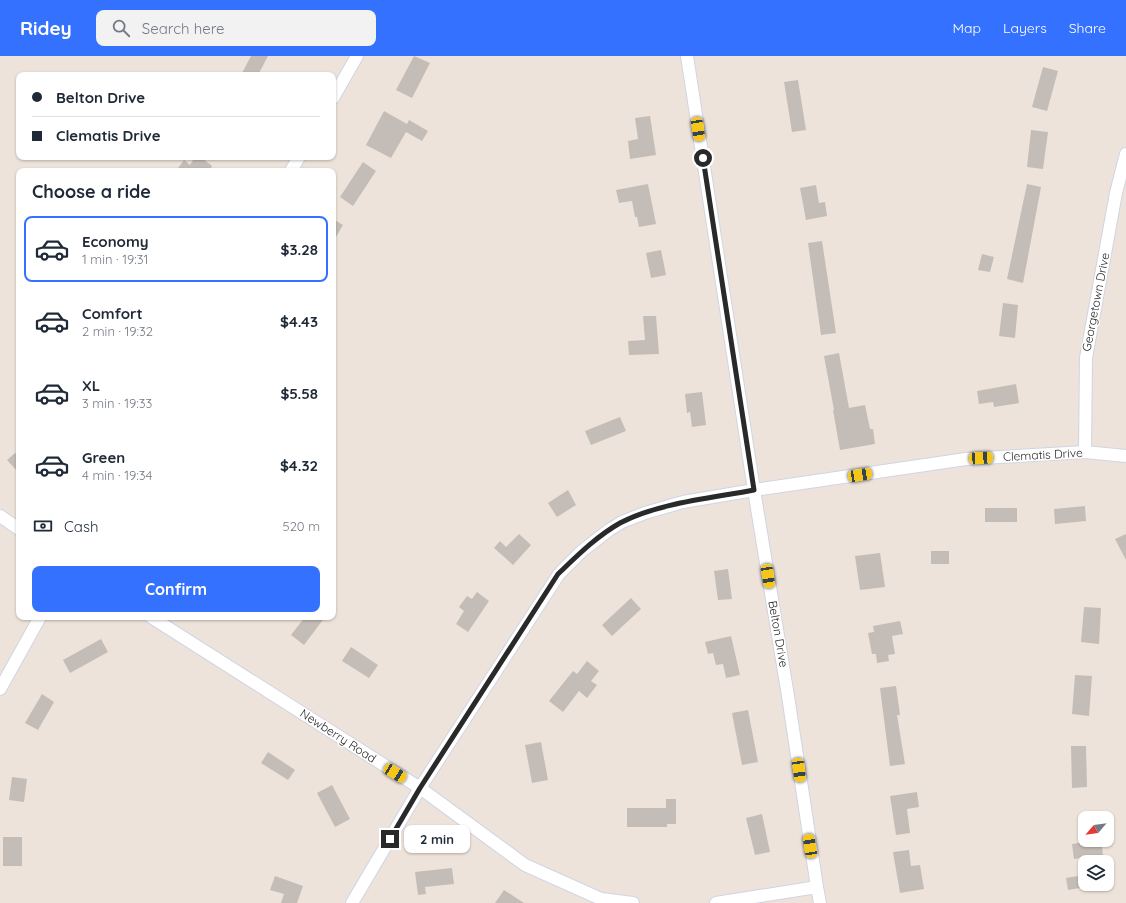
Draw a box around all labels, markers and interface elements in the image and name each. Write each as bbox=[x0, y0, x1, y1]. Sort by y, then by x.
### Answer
search box bbox=[96, 10, 376, 46]
text: Ridey bbox=[20, 16, 72, 40]
icon: search bbox=[110, 17, 132, 39]
text: Search here bbox=[142, 19, 225, 38]
text: Map bbox=[952, 19, 981, 37]
text: Layers bbox=[1003, 19, 1047, 37]
text: Share bbox=[1069, 19, 1106, 37]
text: Belton Drive bbox=[56, 88, 145, 107]
car bbox=[690, 116, 706, 142]
text: Clematis Drive bbox=[56, 126, 161, 145]
route start bbox=[694, 149, 712, 167]
text: Choose a ride bbox=[32, 180, 151, 203]
icon: car bbox=[34, 231, 70, 267]
text: Economy bbox=[82, 232, 149, 251]
text: $3.28 bbox=[280, 240, 318, 259]
text: 1 min · 19:31 bbox=[82, 251, 148, 267]
street label: Georgetown Drive bbox=[1079, 251, 1112, 353]
icon: car bbox=[34, 303, 70, 339]
text: Comfort bbox=[82, 304, 143, 323]
text: $4.43 bbox=[280, 312, 318, 331]
text: 2 min · 19:32 bbox=[82, 323, 153, 339]
icon: car bbox=[34, 375, 70, 411]
text: XL bbox=[82, 376, 100, 395]
text: $5.58 bbox=[280, 384, 318, 403]
text: 3 min · 19:33 bbox=[82, 395, 152, 411]
street label: Clematis Drive bbox=[1003, 445, 1083, 464]
icon: car bbox=[34, 447, 70, 483]
text: Green bbox=[82, 448, 125, 467]
car bbox=[969, 451, 993, 465]
text: $4.32 bbox=[280, 456, 318, 475]
text: 4 min · 19:34 bbox=[82, 467, 152, 483]
car bbox=[847, 467, 873, 483]
icon: cash bbox=[32, 515, 54, 537]
text: Cash bbox=[64, 517, 98, 536]
text: 520 m bbox=[283, 518, 320, 534]
car bbox=[760, 563, 776, 589]
button: Confirm bbox=[32, 566, 320, 612]
street label: Belton Drive bbox=[765, 599, 792, 669]
street label: Newberry Road bbox=[297, 705, 379, 766]
car bbox=[791, 757, 807, 783]
car bbox=[382, 762, 408, 784]
north arrow bbox=[1078, 811, 1114, 847]
map controls bbox=[1078, 811, 1114, 891]
callout: 2 min bbox=[404, 825, 470, 853]
route end bbox=[381, 830, 399, 848]
text: 2 min bbox=[420, 831, 454, 847]
car bbox=[802, 833, 818, 859]
button: layers bbox=[1078, 855, 1114, 891]

